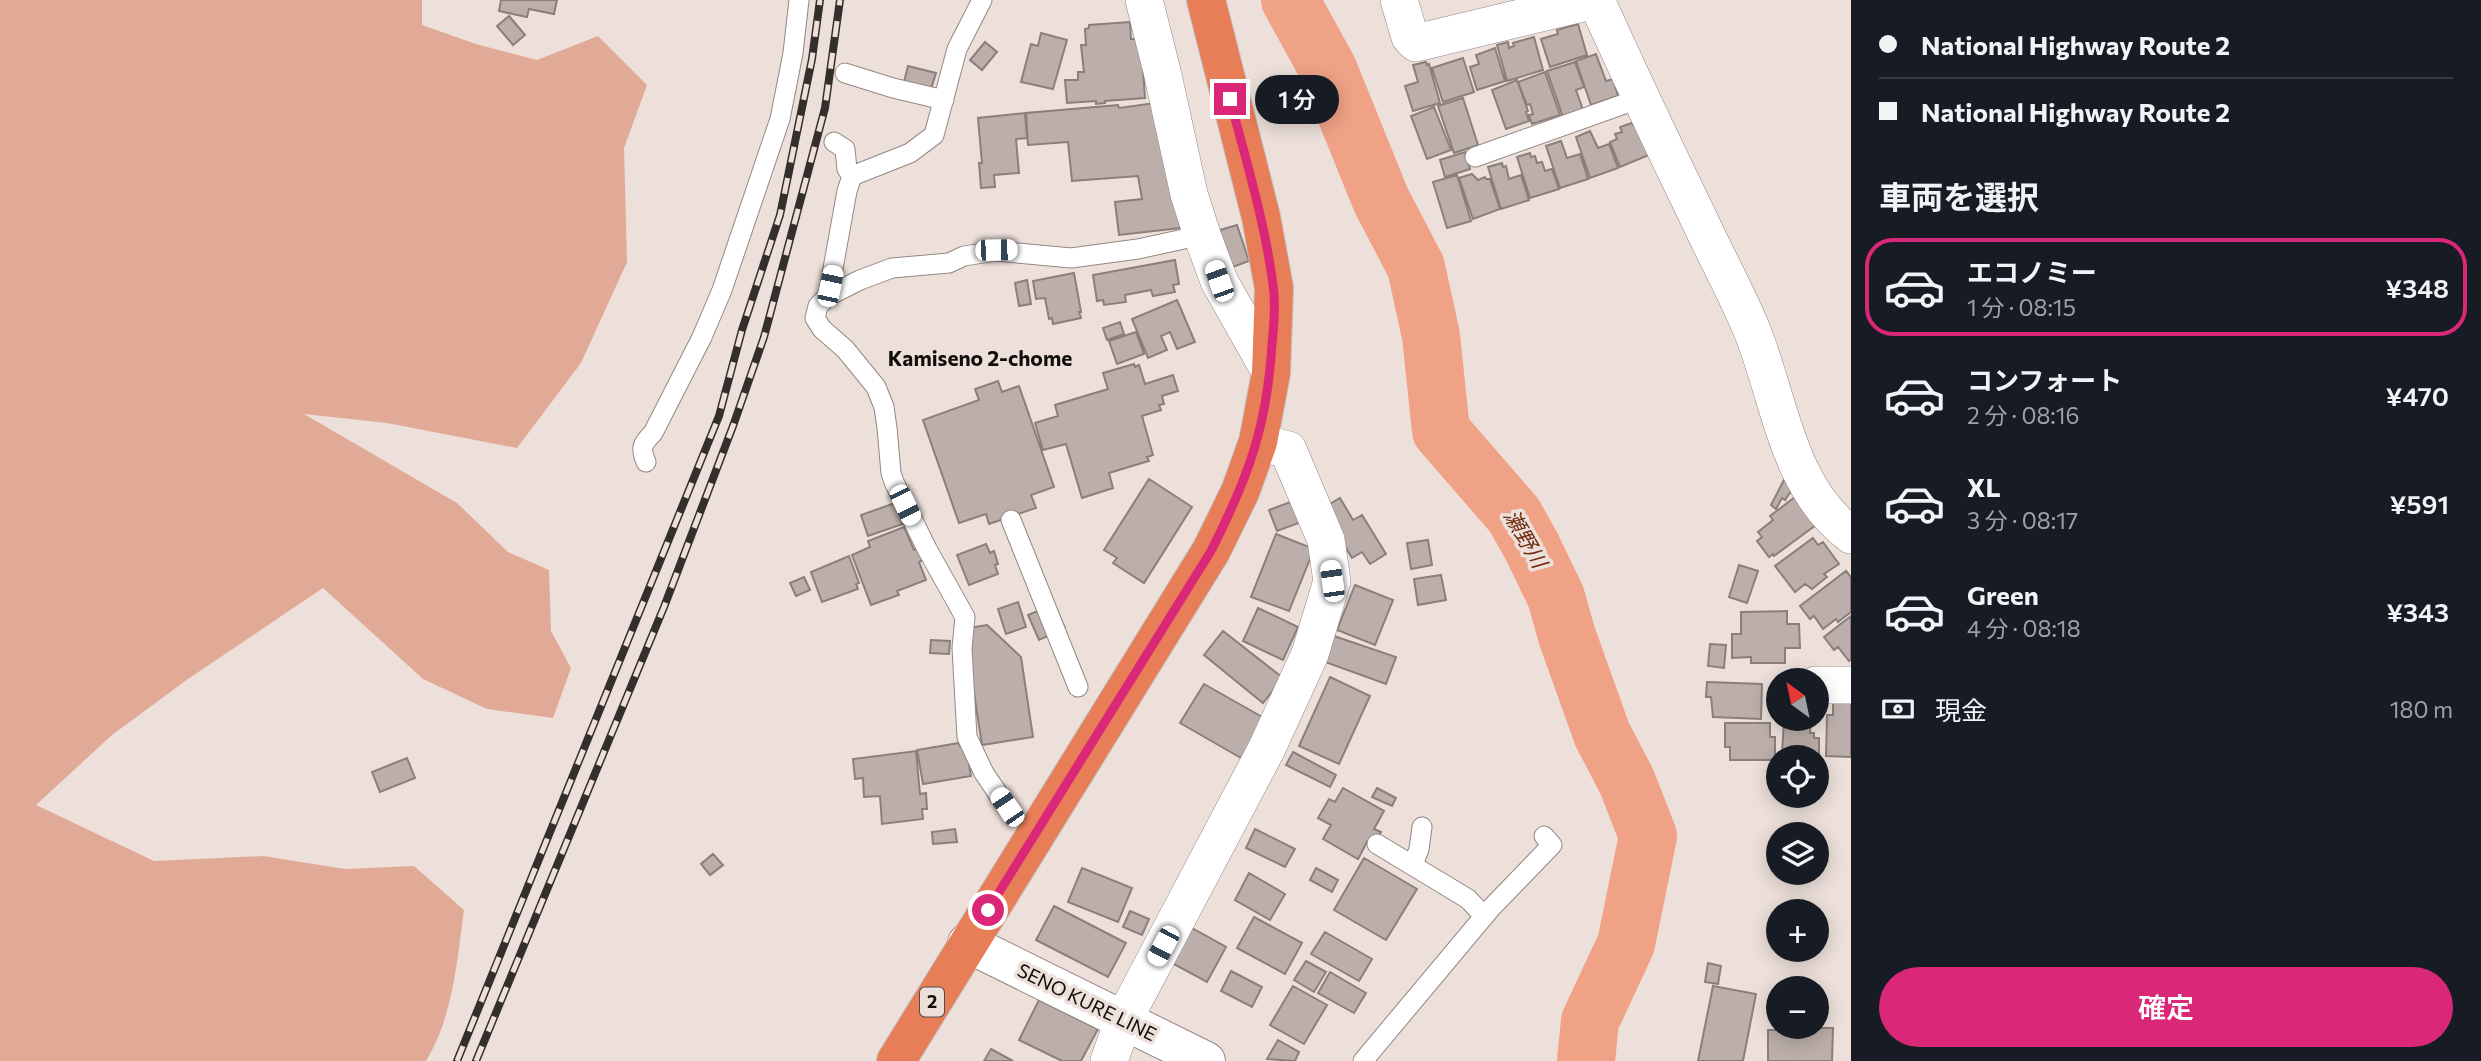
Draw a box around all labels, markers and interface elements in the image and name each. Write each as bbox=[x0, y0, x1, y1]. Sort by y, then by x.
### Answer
text: National Highway Route 2 bbox=[1921, 29, 2230, 60]
callout: 1 分 bbox=[1254, 74, 1338, 124]
route end bbox=[1214, 83, 1246, 115]
text: 1 分 bbox=[1278, 85, 1316, 113]
text: National Highway Route 2 bbox=[1921, 96, 2230, 127]
text: 車両を選択 bbox=[1879, 176, 2039, 216]
car bbox=[975, 239, 1018, 261]
icon: car bbox=[1883, 256, 1946, 319]
text: エコノミー bbox=[1967, 256, 2097, 287]
car bbox=[1202, 258, 1237, 304]
car bbox=[816, 263, 845, 309]
text: ¥348 bbox=[2386, 272, 2449, 303]
text: 1 分 · 08:15 bbox=[1967, 293, 2076, 321]
district label: Kamiseno 2-chome bbox=[888, 345, 1072, 370]
icon: car bbox=[1883, 364, 1946, 427]
text: コンフォート bbox=[1967, 364, 2122, 395]
text: ¥470 bbox=[2386, 380, 2449, 411]
text: 2 分 · 08:16 bbox=[1967, 401, 2080, 429]
text: XL bbox=[1967, 471, 2001, 502]
icon: car bbox=[1883, 472, 1946, 535]
car bbox=[887, 482, 924, 528]
text: ¥591 bbox=[2390, 488, 2449, 519]
water label: 瀬野川 bbox=[1500, 505, 1554, 574]
text: 3 分 · 08:17 bbox=[1967, 506, 2078, 534]
car bbox=[1319, 559, 1346, 603]
text: Green bbox=[1967, 579, 2039, 610]
icon: car bbox=[1883, 580, 1946, 643]
text: ¥343 bbox=[2387, 596, 2449, 627]
text: 4 分 · 08:18 bbox=[1967, 614, 2081, 642]
north arrow bbox=[1766, 668, 1829, 732]
map controls bbox=[1766, 668, 1829, 1039]
icon: cash bbox=[1879, 690, 1917, 728]
text: 現金 bbox=[1935, 694, 1987, 725]
text: 180 m bbox=[2390, 695, 2453, 723]
button: locate bbox=[1766, 745, 1829, 808]
car bbox=[987, 784, 1028, 830]
button: layers bbox=[1766, 822, 1829, 885]
route start bbox=[972, 894, 1004, 926]
button: + bbox=[1766, 899, 1829, 962]
car bbox=[1144, 923, 1183, 969]
street label: SENO KURE LINE bbox=[1014, 958, 1161, 1045]
button: 確定 bbox=[1879, 967, 2453, 1047]
button: − bbox=[1766, 976, 1829, 1039]
road number: 2 bbox=[920, 987, 944, 1016]

